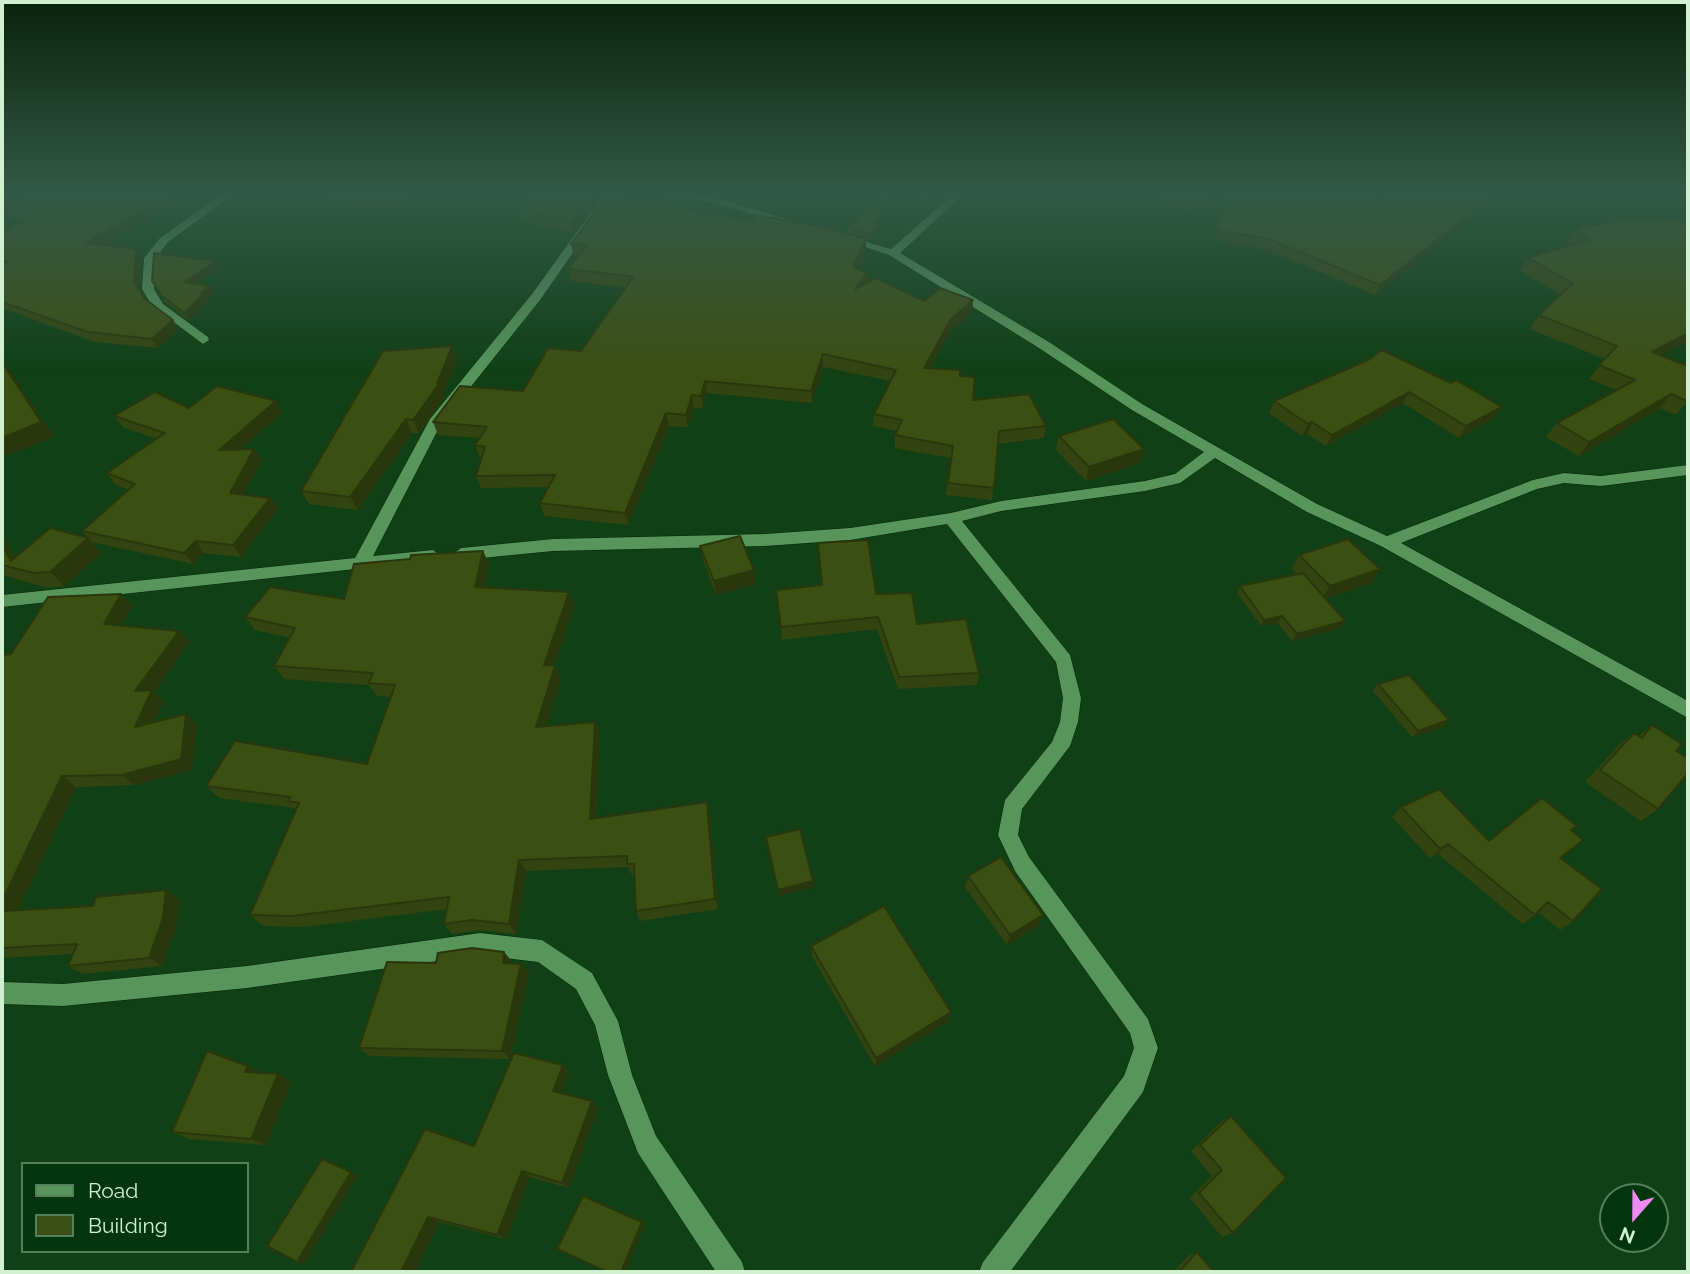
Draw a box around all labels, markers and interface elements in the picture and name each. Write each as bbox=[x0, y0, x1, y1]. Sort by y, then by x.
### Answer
legend bbox=[21, 1162, 248, 1253]
text: Road bbox=[88, 1178, 138, 1203]
north arrow bbox=[1599, 1183, 1669, 1253]
text: Building bbox=[88, 1213, 168, 1238]
text: N bbox=[1616, 1223, 1638, 1249]

